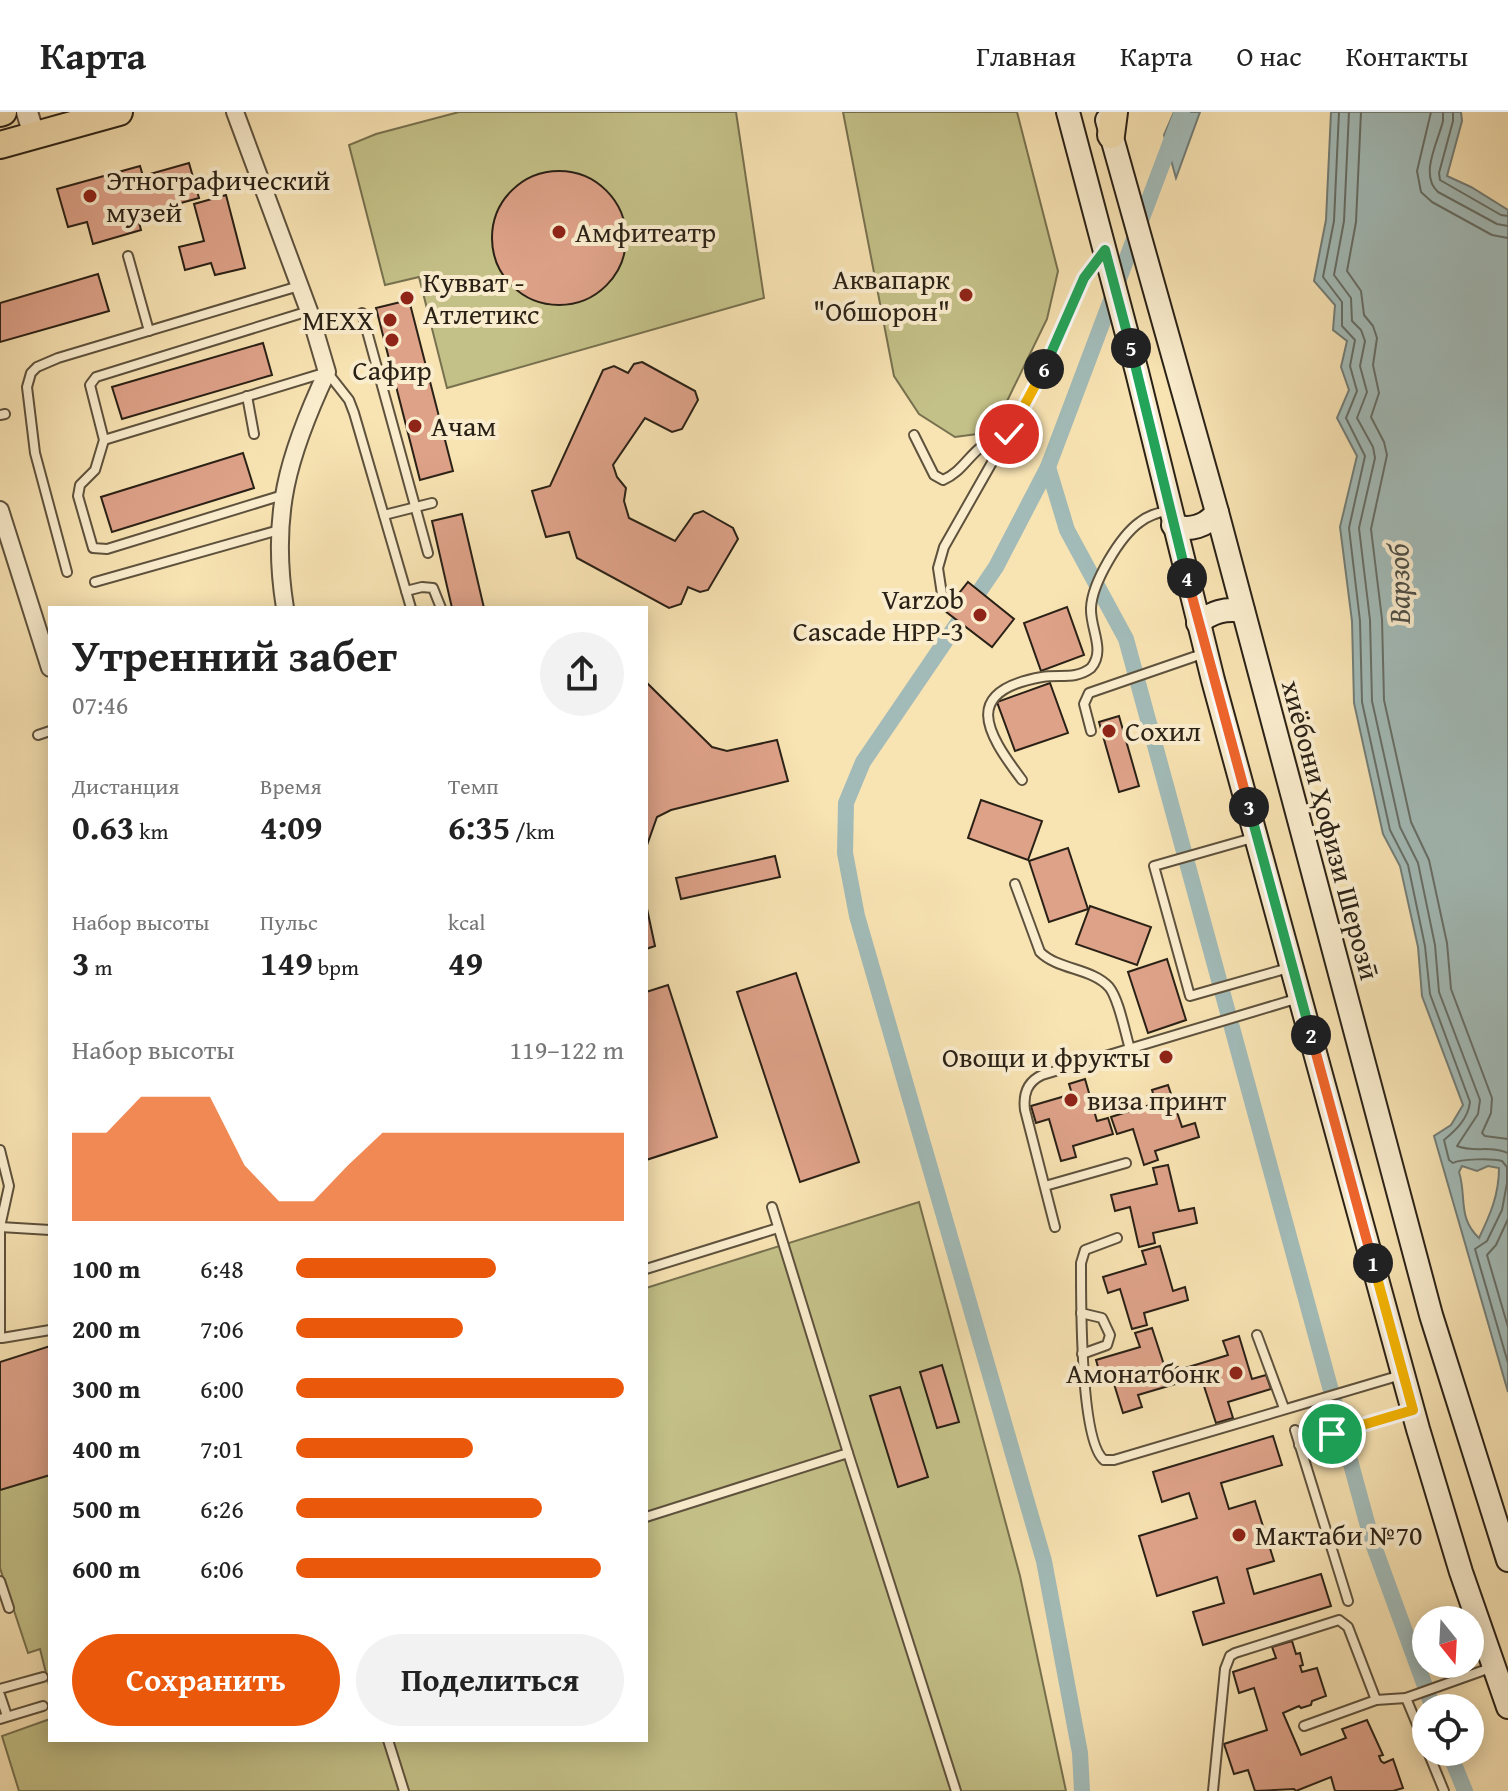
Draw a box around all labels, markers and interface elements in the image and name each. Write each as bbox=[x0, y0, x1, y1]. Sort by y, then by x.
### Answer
text: Карта bbox=[40, 27, 146, 83]
text: Главная bbox=[976, 35, 1076, 76]
text: Карта bbox=[1120, 35, 1192, 76]
text: О нас bbox=[1236, 35, 1302, 76]
text: Контакты bbox=[1346, 35, 1468, 76]
place label: Этнографический музей bbox=[106, 159, 330, 232]
marker: Этнографический музей bbox=[81, 187, 99, 205]
place label: Aмфитеатр bbox=[575, 211, 716, 252]
marker: Aмфитеатр bbox=[550, 223, 568, 241]
place label: Аквапарк "Обшорон" bbox=[813, 258, 950, 331]
place label: Кувват - Атлетикс bbox=[423, 261, 539, 334]
marker: Аквапарк "Обшорон" bbox=[957, 286, 975, 304]
marker: Кувват - Атлетикс bbox=[398, 289, 416, 307]
place label: MEXX bbox=[302, 299, 374, 340]
marker: MEXX bbox=[381, 311, 399, 329]
pin: 5 bbox=[1111, 328, 1151, 368]
marker: Сафир bbox=[383, 331, 401, 349]
text: 5 bbox=[1125, 332, 1137, 364]
place label: Сафир bbox=[352, 349, 432, 390]
pin: 6 bbox=[1024, 349, 1064, 389]
text: 6 bbox=[1038, 353, 1050, 385]
pin bbox=[975, 400, 1043, 468]
place label: Ачам bbox=[431, 405, 496, 446]
icon: check bbox=[987, 412, 1031, 456]
marker: Ачам bbox=[406, 417, 424, 435]
water label: Варзоб bbox=[1375, 542, 1421, 626]
pin: 4 bbox=[1167, 558, 1207, 598]
text: 4 bbox=[1181, 562, 1193, 594]
place label: Varzob Cascade HPP-3 bbox=[793, 578, 964, 651]
marker: Varzob Cascade HPP-3 bbox=[971, 606, 989, 624]
text: Утренний забег bbox=[72, 623, 397, 687]
button: share bbox=[540, 632, 624, 716]
street label: хиёбони Ҳофизи Шерозӣ bbox=[1272, 675, 1391, 984]
text: 07:46 bbox=[72, 685, 128, 724]
place label: Сохил bbox=[1125, 710, 1201, 751]
marker: Сохил bbox=[1100, 722, 1118, 740]
text: Дистанция bbox=[72, 770, 180, 802]
text: Время bbox=[260, 770, 322, 802]
text: Темп bbox=[448, 770, 499, 802]
pin: 3 bbox=[1229, 787, 1269, 827]
text: 3 bbox=[1243, 791, 1255, 823]
text: 0.63 bbox=[72, 802, 134, 851]
text: 4:09 bbox=[260, 802, 322, 851]
text: 6:35 bbox=[448, 802, 510, 851]
text: km bbox=[134, 815, 168, 847]
text: /km bbox=[510, 815, 555, 847]
text: Набор высоты bbox=[72, 906, 209, 938]
text: Пульс bbox=[260, 906, 318, 938]
text: kcal bbox=[448, 906, 486, 938]
text: 3 bbox=[72, 938, 90, 987]
text: 149 bbox=[260, 938, 313, 987]
text: 49 bbox=[448, 938, 483, 987]
text: m bbox=[90, 951, 112, 983]
text: bpm bbox=[313, 951, 359, 983]
pin: 2 bbox=[1291, 1015, 1331, 1055]
text: 2 bbox=[1305, 1019, 1317, 1051]
text: Набор высоты bbox=[72, 1030, 234, 1069]
text: 119–122 m bbox=[510, 1030, 624, 1069]
place label: Овощи и фрукты bbox=[942, 1036, 1150, 1077]
marker: Овощи и фрукты bbox=[1157, 1048, 1175, 1066]
place label: виза принт bbox=[1087, 1079, 1227, 1120]
marker: виза принт bbox=[1062, 1091, 1080, 1109]
pin: 1 bbox=[1353, 1243, 1393, 1283]
text: 1 bbox=[1367, 1247, 1379, 1279]
text: 100 m bbox=[72, 1249, 140, 1288]
text: 6:48 bbox=[200, 1249, 244, 1288]
text: 200 m bbox=[72, 1309, 140, 1348]
text: 7:06 bbox=[200, 1309, 244, 1348]
place label: Амонатбонк bbox=[1066, 1352, 1220, 1393]
marker: Амонатбонк bbox=[1227, 1364, 1245, 1382]
text: 300 m bbox=[72, 1369, 140, 1408]
text: 6:00 bbox=[200, 1369, 244, 1408]
pin bbox=[1298, 1400, 1366, 1468]
icon: arrive bbox=[1310, 1412, 1354, 1456]
text: 400 m bbox=[72, 1429, 140, 1468]
text: 7:01 bbox=[200, 1429, 244, 1468]
text: 500 m bbox=[72, 1489, 140, 1528]
text: 6:26 bbox=[200, 1489, 244, 1528]
place label: Мактаби №70 bbox=[1255, 1514, 1422, 1555]
marker: Мактаби №70 bbox=[1230, 1526, 1248, 1544]
text: 600 m bbox=[72, 1549, 140, 1588]
text: 6:06 bbox=[200, 1549, 244, 1588]
north arrow bbox=[1412, 1606, 1484, 1678]
map controls bbox=[1412, 1606, 1484, 1766]
button: Сохранить bbox=[72, 1634, 340, 1726]
button: Поделиться bbox=[356, 1634, 624, 1726]
button: locate bbox=[1412, 1694, 1484, 1766]

